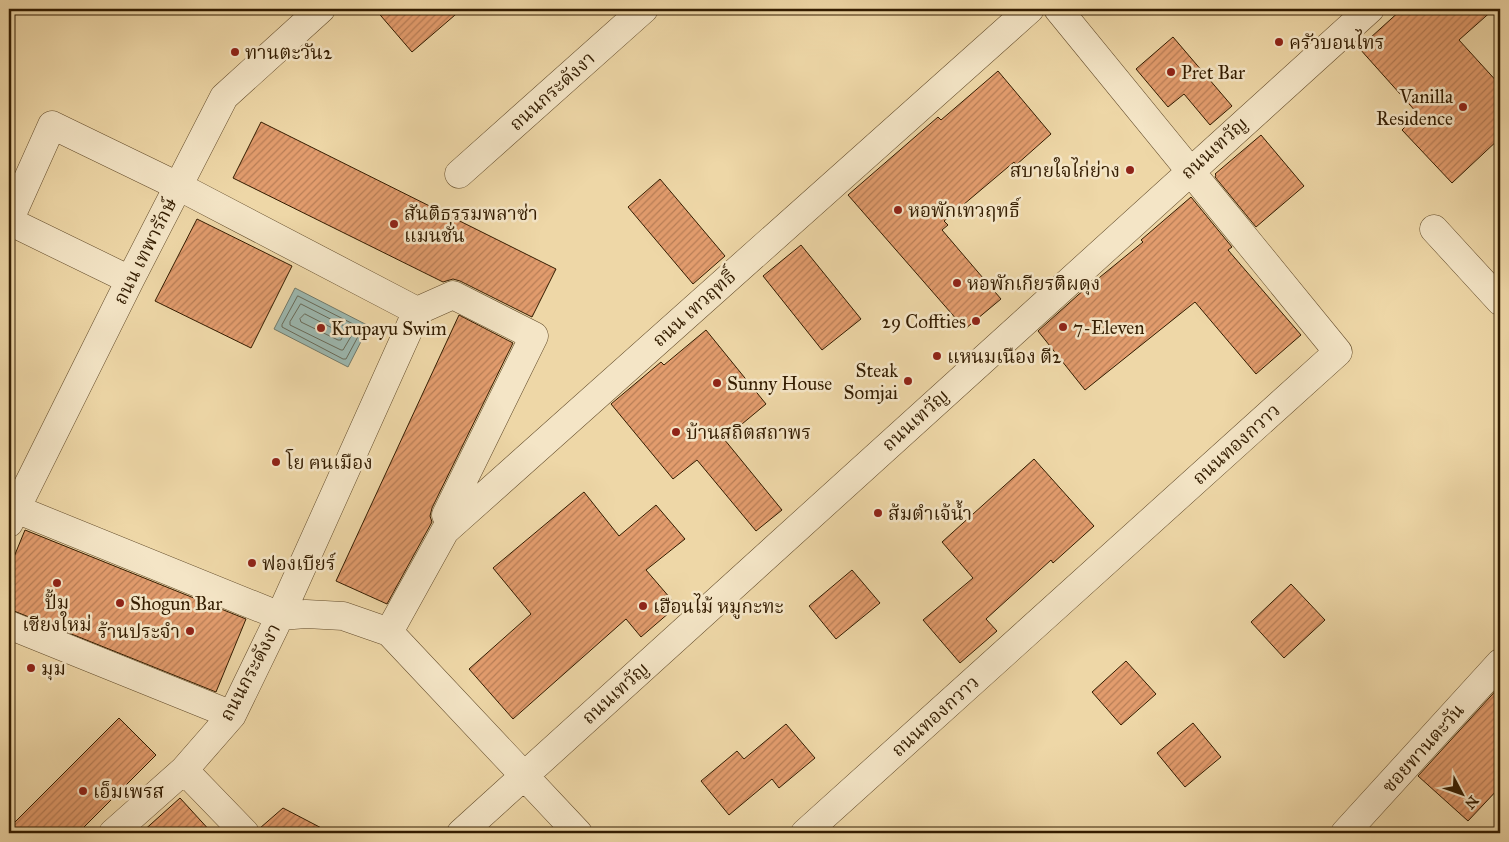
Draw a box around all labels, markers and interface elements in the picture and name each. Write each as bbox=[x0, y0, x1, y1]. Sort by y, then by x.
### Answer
place label: ครัวบอนไทร bbox=[1289, 29, 1384, 54]
marker: ครัวบอนไทร bbox=[1273, 36, 1285, 48]
place label: ทานตะวัน2 bbox=[245, 41, 333, 64]
marker: ทานตะวัน2 bbox=[229, 46, 241, 58]
street label: ถนนกระดังงา bbox=[504, 47, 600, 135]
place label: Pret Bar bbox=[1181, 61, 1246, 84]
marker: Pret Bar bbox=[1165, 66, 1177, 78]
place label: Vanilla Residence bbox=[1376, 85, 1454, 130]
marker: Vanilla Residence bbox=[1457, 101, 1469, 113]
street label: ถนนเทวัญ bbox=[1176, 112, 1252, 184]
place label: สบายใจไก่ย่าง bbox=[1010, 157, 1120, 182]
marker: สบายใจไก่ย่าง bbox=[1124, 164, 1136, 176]
street label: ถนน เทพารักษ์ bbox=[108, 194, 182, 308]
place label: หอพักเทวฤทธิ์ bbox=[908, 196, 1022, 222]
place label: สันติธรรมพลาซ่า แมนชั่น bbox=[404, 202, 538, 247]
marker: หอพักเทวฤทธิ์ bbox=[892, 204, 904, 216]
marker: สันติธรรมพลาซ่า แมนชั่น bbox=[388, 218, 400, 230]
street label: ถนน เทวฤทธิ์ bbox=[646, 261, 742, 351]
place label: หอพักเกียรติผดุง bbox=[967, 272, 1100, 296]
marker: หอพักเกียรติผดุง bbox=[951, 277, 963, 289]
place label: 29 Coffties bbox=[882, 310, 966, 333]
marker: 29 Coffties bbox=[970, 315, 982, 327]
place label: 7-Eleven bbox=[1073, 316, 1145, 339]
place label: Krupayu Swim bbox=[331, 317, 447, 340]
marker: 7-Eleven bbox=[1057, 321, 1069, 333]
marker: Krupayu Swim bbox=[315, 322, 327, 334]
place label: แหนมเนือง ตี2 bbox=[947, 345, 1062, 368]
marker: แหนมเนือง ตี2 bbox=[931, 350, 943, 362]
place label: Steak Somjai bbox=[844, 359, 898, 404]
place label: Sunny House bbox=[727, 372, 832, 395]
marker: Steak Somjai bbox=[902, 375, 914, 387]
marker: Sunny House bbox=[711, 377, 723, 389]
street label: ถนนเทวัญ bbox=[877, 384, 953, 456]
street label: ถนนทองกวาว bbox=[1187, 399, 1285, 489]
place label: บ้านสถิตสถาพร bbox=[686, 421, 811, 444]
marker: บ้านสถิตสถาพร bbox=[670, 426, 682, 438]
place label: โย ฅนเมือง bbox=[285, 448, 373, 474]
marker: โย ฅนเมือง bbox=[270, 456, 282, 468]
place label: ส้มตำเจ้น้ำ bbox=[888, 499, 972, 525]
marker: ส้มตำเจ้น้ำ bbox=[872, 507, 884, 519]
place label: ฟองเบียร์ bbox=[262, 552, 336, 575]
marker: ฟองเบียร์ bbox=[246, 557, 258, 569]
marker: ปั้ม เชียงใหม่ bbox=[51, 577, 63, 589]
place label: ปั้ม เชียงใหม่ bbox=[22, 588, 92, 636]
place label: Shogun Bar bbox=[130, 592, 223, 616]
place label: เฮือนไม้ หมูกะทะ bbox=[653, 593, 784, 619]
marker: Shogun Bar bbox=[114, 597, 126, 609]
marker: เฮือนไม้ หมูกะทะ bbox=[637, 600, 649, 612]
street label: ถนนกระดังงา bbox=[215, 619, 285, 725]
place label: ร้านประจำ bbox=[98, 620, 180, 643]
marker: ร้านประจำ bbox=[184, 625, 196, 637]
place label: มุม bbox=[41, 657, 66, 681]
street label: ถนนเทวัญ bbox=[577, 657, 653, 729]
marker: มุม bbox=[25, 662, 37, 674]
street label: ถนนทองกวาว bbox=[886, 671, 984, 761]
street label: ซอยทานตะวัน bbox=[1377, 699, 1469, 797]
north arrow bbox=[1436, 770, 1486, 820]
place label: เอ็มเพรส bbox=[93, 780, 164, 803]
marker: เอ็มเพรส bbox=[77, 785, 89, 797]
text: N bbox=[1461, 792, 1482, 812]

